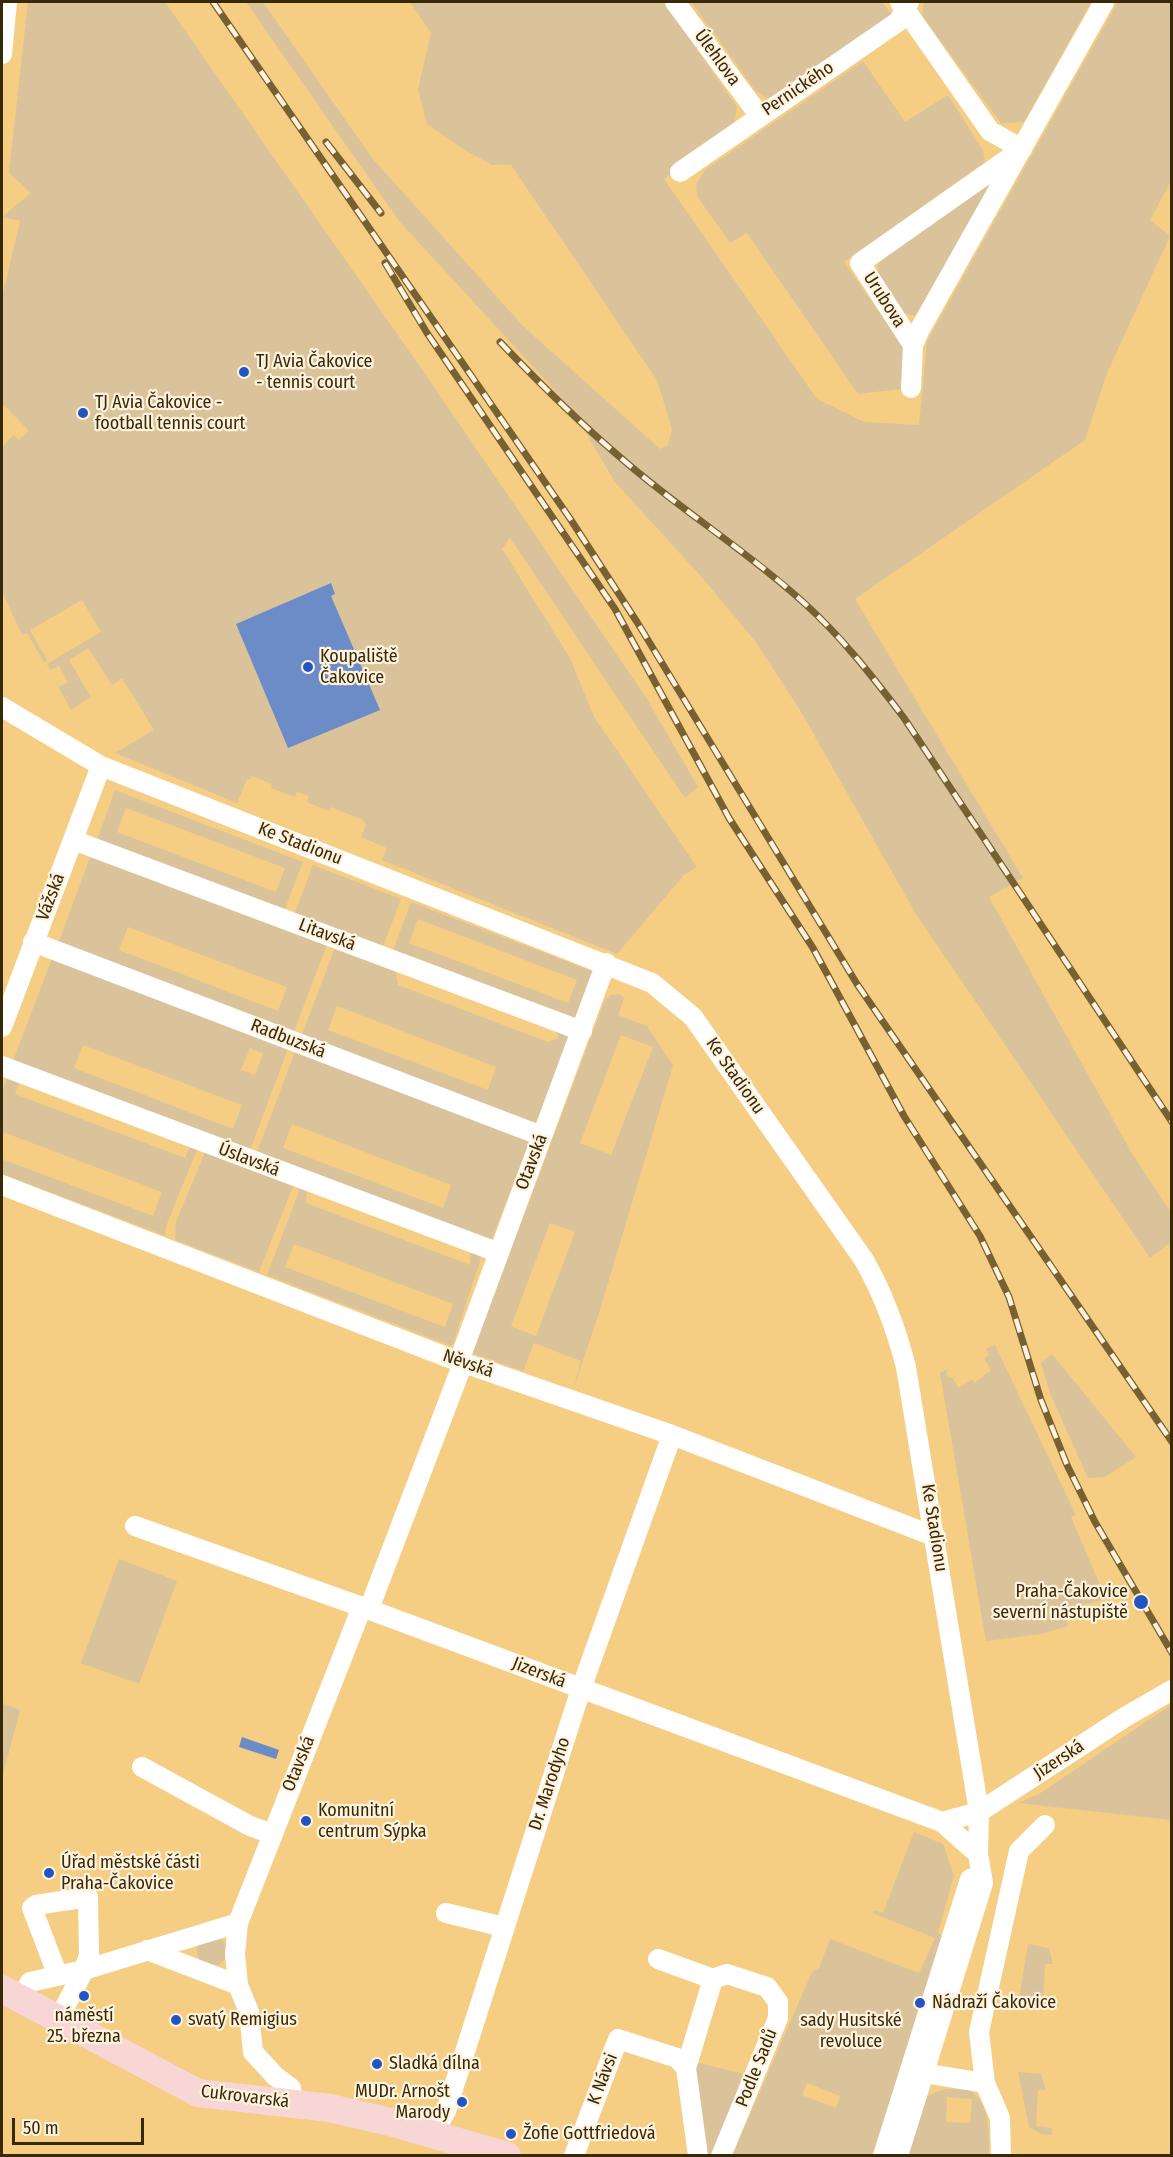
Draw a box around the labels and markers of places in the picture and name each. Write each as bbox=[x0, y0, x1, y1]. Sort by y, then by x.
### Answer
place label: TJ Avia Čakovice - tennis court bbox=[256, 351, 372, 394]
marker: TJ Avia Čakovice - tennis court bbox=[237, 365, 251, 379]
place label: TJ Avia Čakovice - football tennis court bbox=[95, 392, 245, 434]
marker: TJ Avia Čakovice - football tennis court bbox=[76, 406, 90, 420]
place label: Koupaliště Čakovice bbox=[320, 646, 398, 688]
marker: Koupaliště Čakovice bbox=[301, 660, 315, 674]
place label: Praha-Čakovice severní nástupiště bbox=[993, 1581, 1128, 1624]
marker: Praha-Čakovice severní nástupiště bbox=[1132, 1593, 1150, 1611]
place label: Komunitní centrum Sýpka bbox=[318, 1800, 427, 1842]
marker: Komunitní centrum Sýpka bbox=[299, 1814, 313, 1828]
place label: Úřad městské části Praha-Čakovice bbox=[61, 1852, 200, 1894]
marker: Úřad městské části Praha-Čakovice bbox=[42, 1866, 56, 1880]
marker: náměstí 25. března bbox=[77, 1989, 91, 2003]
place label: Nádraží Čakovice bbox=[932, 1992, 1056, 2014]
marker: Nádraží Čakovice bbox=[913, 1996, 927, 2010]
place label: náměstí 25. března bbox=[47, 2005, 121, 2048]
place label: svatý Remigius bbox=[188, 2009, 297, 2031]
marker: svatý Remigius bbox=[169, 2013, 183, 2027]
place label: Sladká dílna bbox=[389, 2053, 480, 2075]
marker: Sladká dílna bbox=[370, 2057, 384, 2071]
place label: MUDr. Arnošt Marody bbox=[355, 2081, 450, 2124]
marker: MUDr. Arnošt Marody bbox=[455, 2095, 469, 2109]
place label: Žofie Gottfriedová bbox=[523, 2123, 655, 2145]
marker: Žofie Gottfriedová bbox=[504, 2127, 518, 2141]

